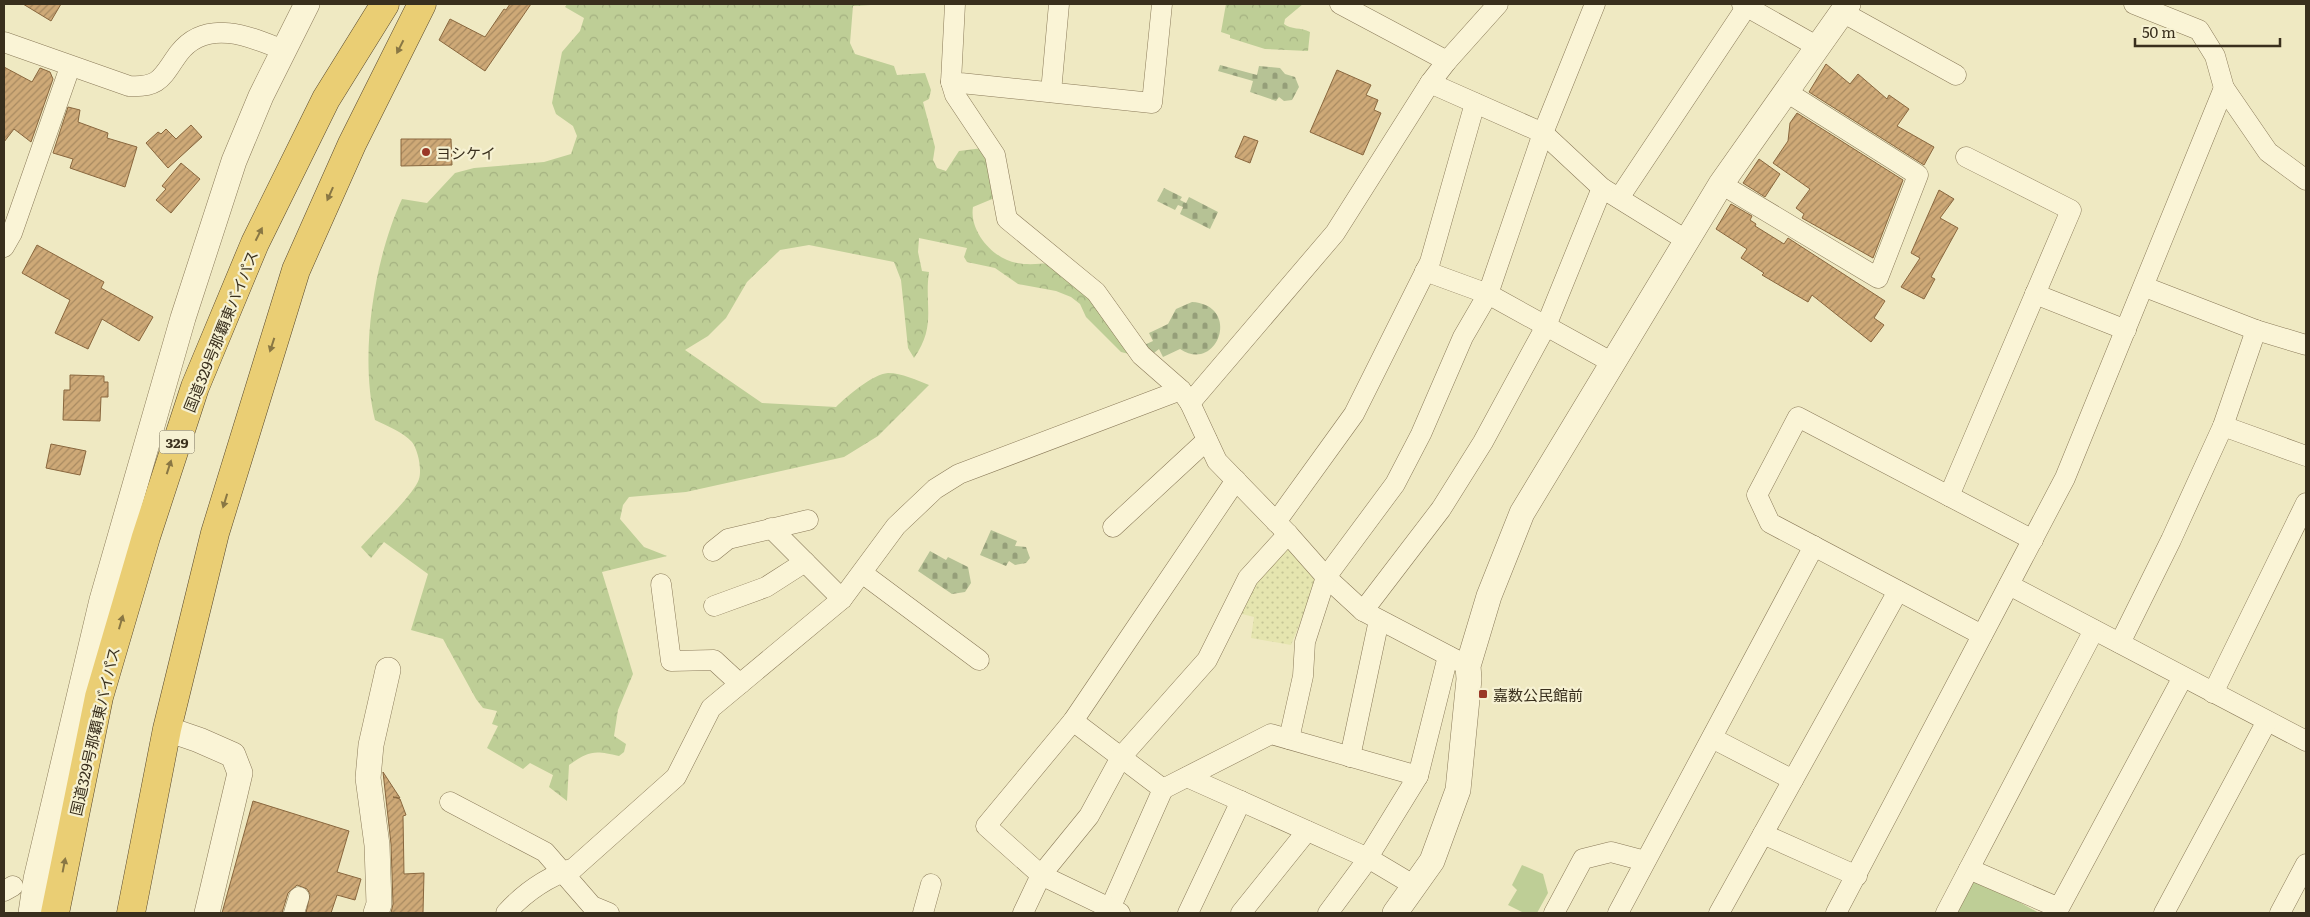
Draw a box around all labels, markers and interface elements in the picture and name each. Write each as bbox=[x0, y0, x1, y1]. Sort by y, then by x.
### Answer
scale bar bbox=[2135, 15, 2280, 47]
text: 50 m bbox=[2142, 20, 2176, 43]
one-way arrow bbox=[396, 40, 404, 54]
place label: ヨシケイ bbox=[436, 141, 496, 164]
marker: ヨシケイ bbox=[420, 146, 432, 158]
one-way arrow bbox=[325, 187, 333, 201]
one-way arrow bbox=[255, 227, 263, 241]
street label: 国道329号那覇東バイパス bbox=[177, 247, 263, 415]
one-way arrow bbox=[268, 338, 276, 353]
road number: 329 bbox=[160, 431, 194, 454]
one-way arrow bbox=[165, 459, 173, 474]
one-way arrow bbox=[221, 493, 228, 508]
one-way arrow bbox=[117, 615, 125, 630]
street label: 国道329号那覇東バイパス bbox=[63, 644, 125, 818]
place label: 嘉数公民館前 bbox=[1493, 683, 1583, 706]
marker: 嘉数公民館前 bbox=[1477, 688, 1489, 700]
one-way arrow bbox=[60, 857, 68, 873]

